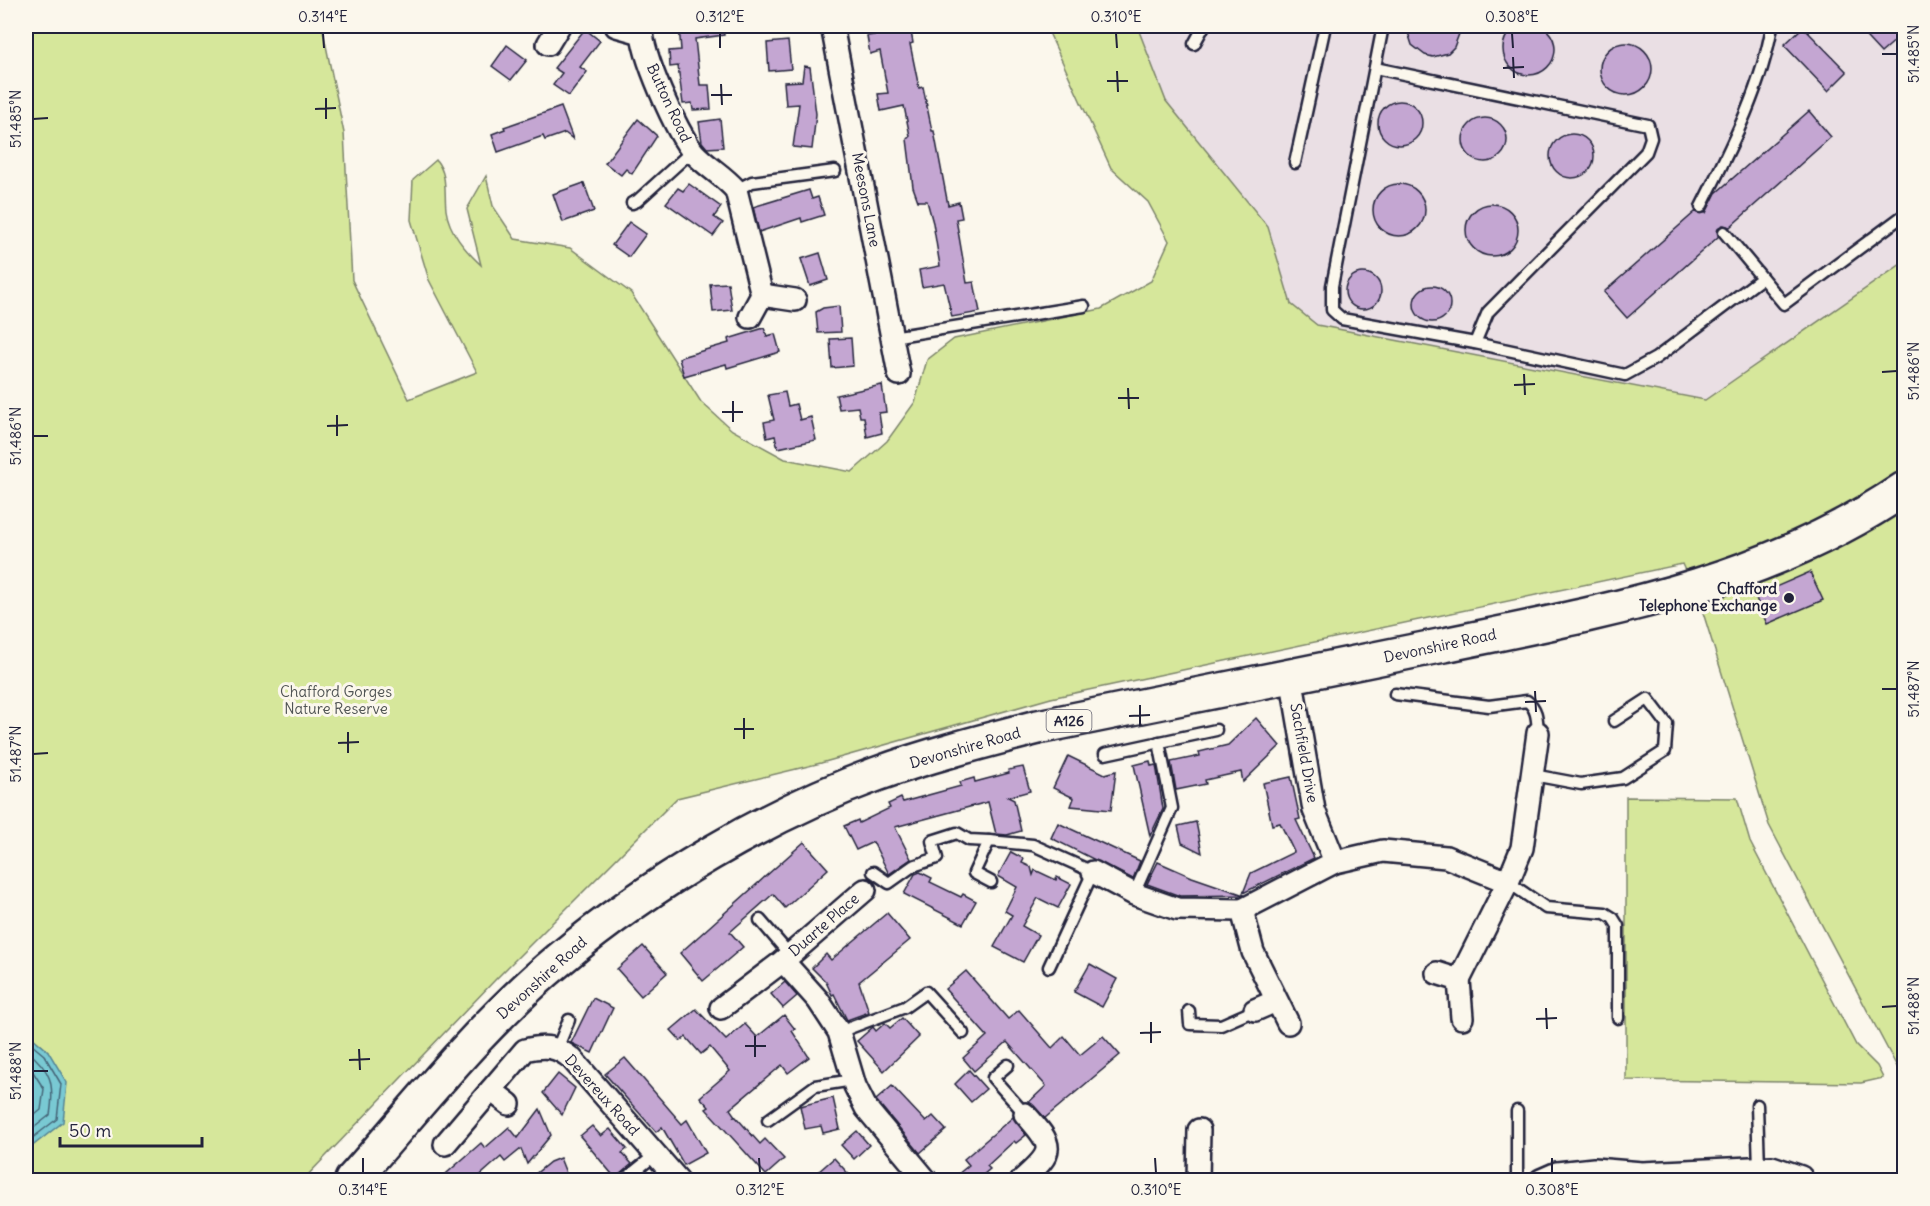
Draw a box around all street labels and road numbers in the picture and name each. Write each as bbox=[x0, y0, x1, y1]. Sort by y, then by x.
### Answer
street label: Button Road bbox=[643, 60, 696, 145]
street label: Meesons Lane bbox=[848, 151, 885, 249]
street label: Devonshire Road bbox=[1382, 624, 1498, 667]
street label: Sachfield Drive bbox=[1286, 702, 1323, 804]
road number: A126 bbox=[1046, 710, 1092, 732]
street label: Devonshire Road bbox=[907, 723, 1023, 772]
street label: Duarte Place bbox=[785, 889, 863, 960]
street label: Devonshire Road bbox=[493, 932, 591, 1023]
street label: Devereux Road bbox=[561, 1050, 644, 1139]

